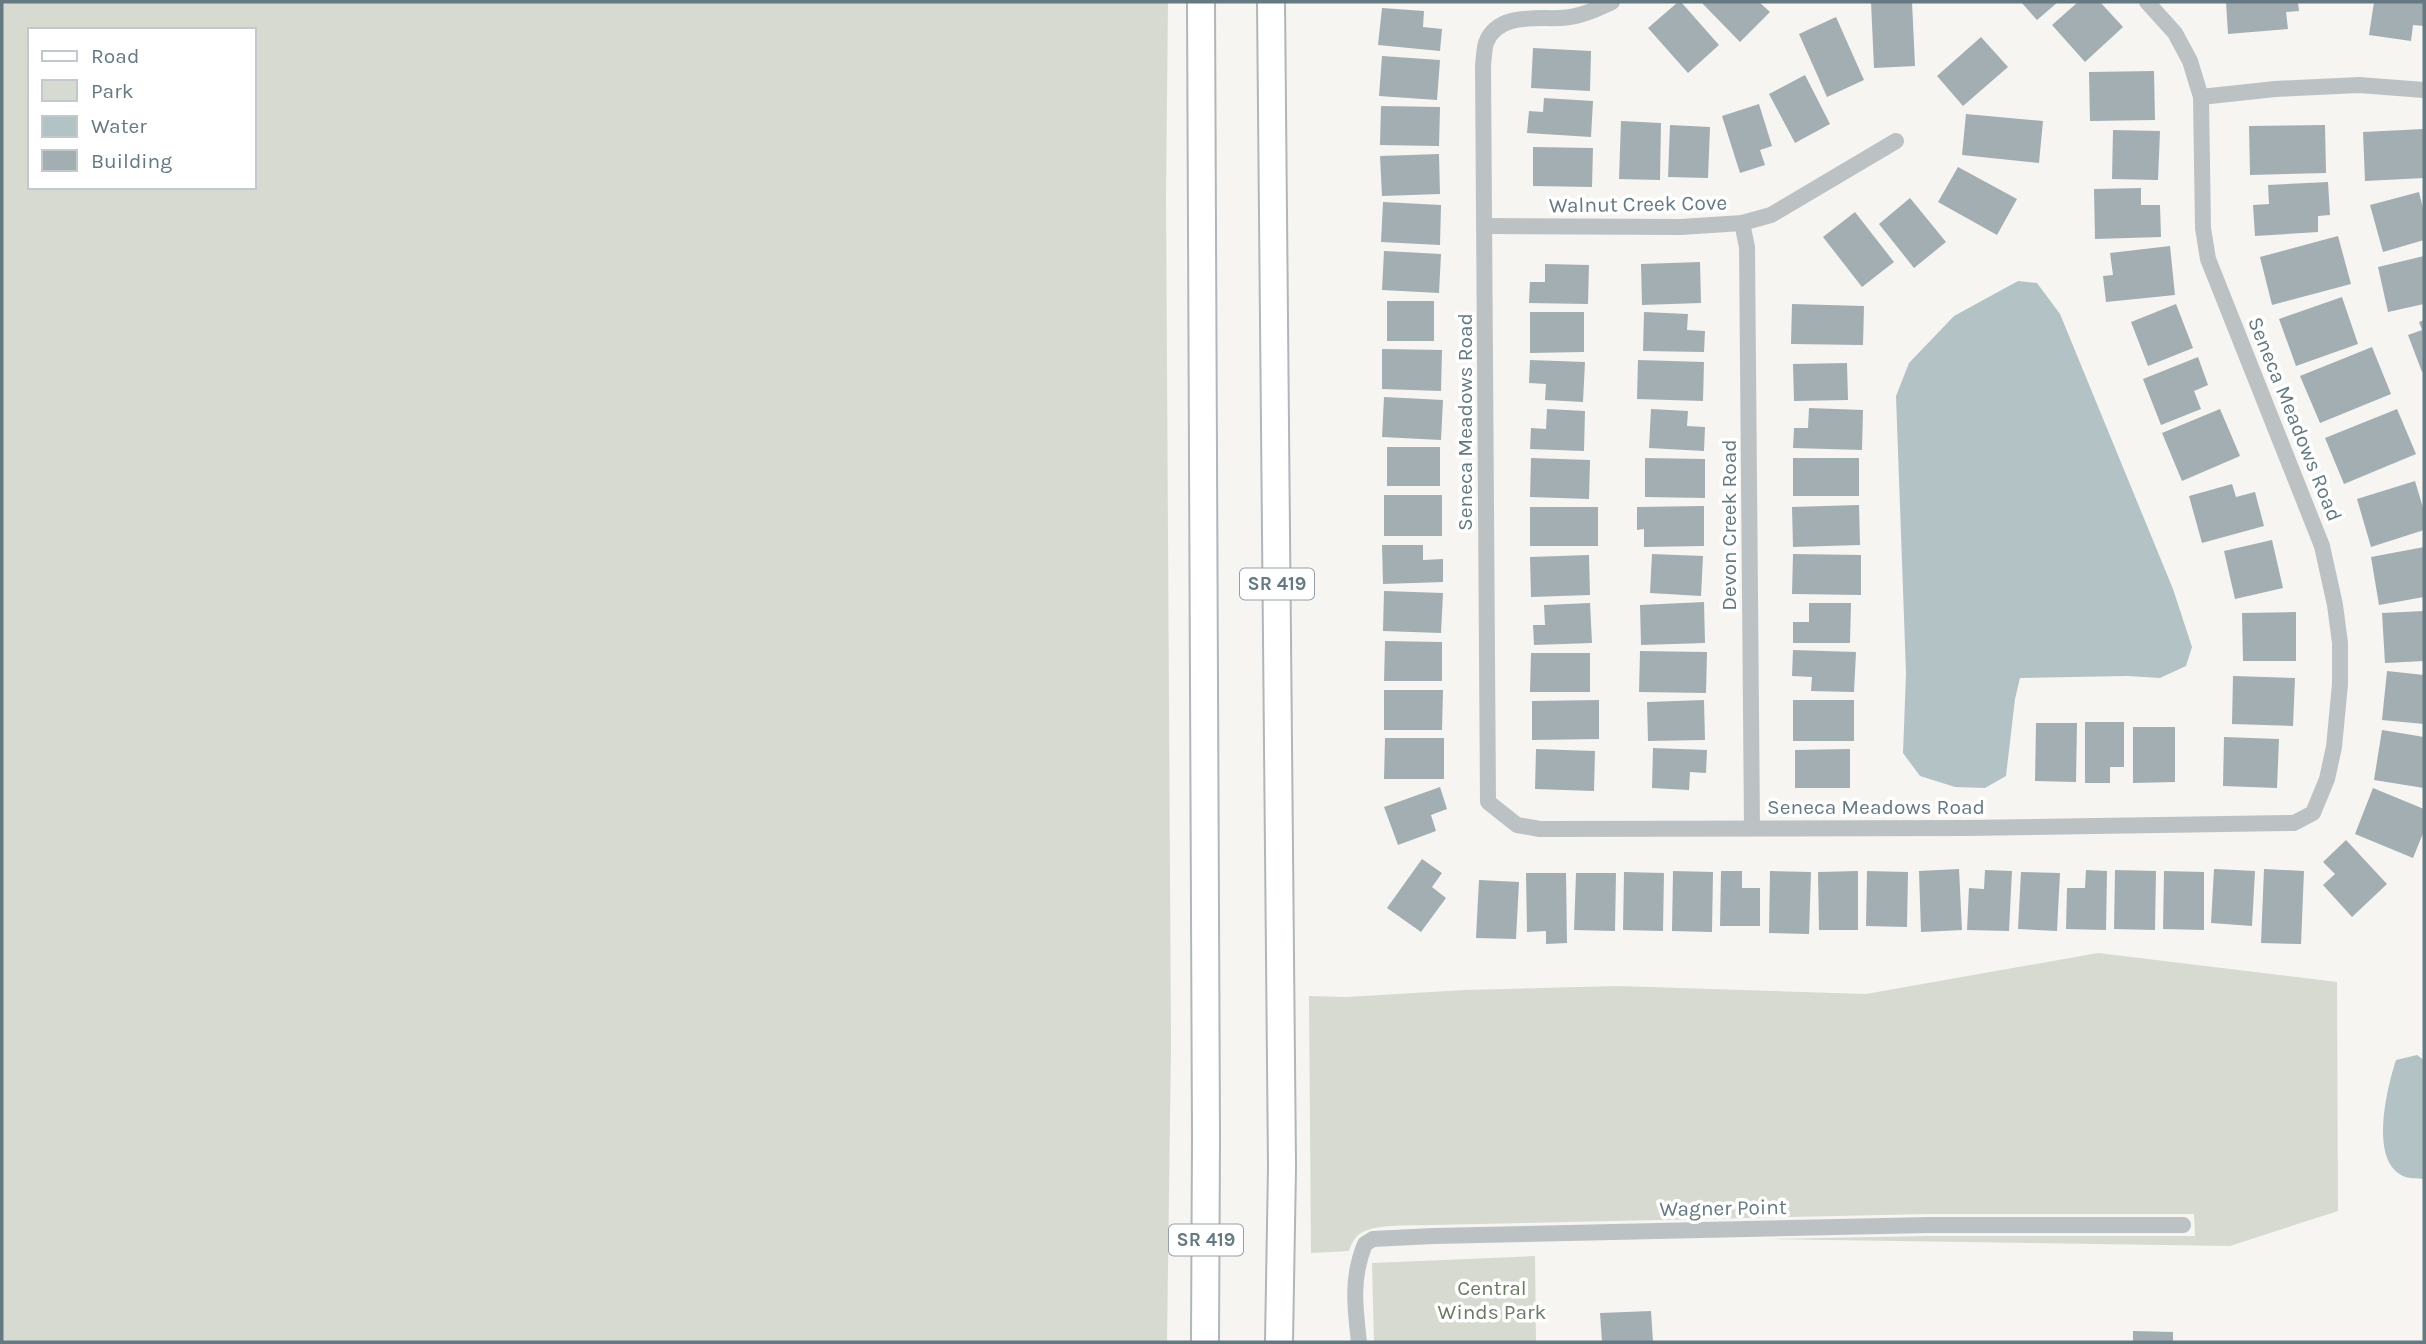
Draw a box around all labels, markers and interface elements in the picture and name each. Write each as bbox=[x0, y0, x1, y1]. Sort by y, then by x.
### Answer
legend bbox=[28, 28, 256, 189]
text: Road bbox=[91, 44, 139, 68]
text: Park bbox=[91, 79, 134, 103]
text: Water bbox=[91, 114, 147, 138]
text: Building bbox=[91, 149, 172, 173]
street label: Walnut Creek Cove bbox=[1549, 190, 1727, 218]
street label: Seneca Meadows Road bbox=[1453, 313, 1477, 531]
street label: Seneca Meadows Road bbox=[2243, 313, 2347, 525]
street label: Devon Creek Road bbox=[1717, 439, 1741, 611]
road number: SR 419 bbox=[1240, 568, 1314, 600]
street label: Seneca Meadows Road bbox=[1767, 795, 1985, 819]
street label: Wagner Point bbox=[1659, 1195, 1787, 1221]
road number: SR 419 bbox=[1169, 1224, 1243, 1256]
park label: Central Winds Park bbox=[1438, 1276, 1547, 1324]

